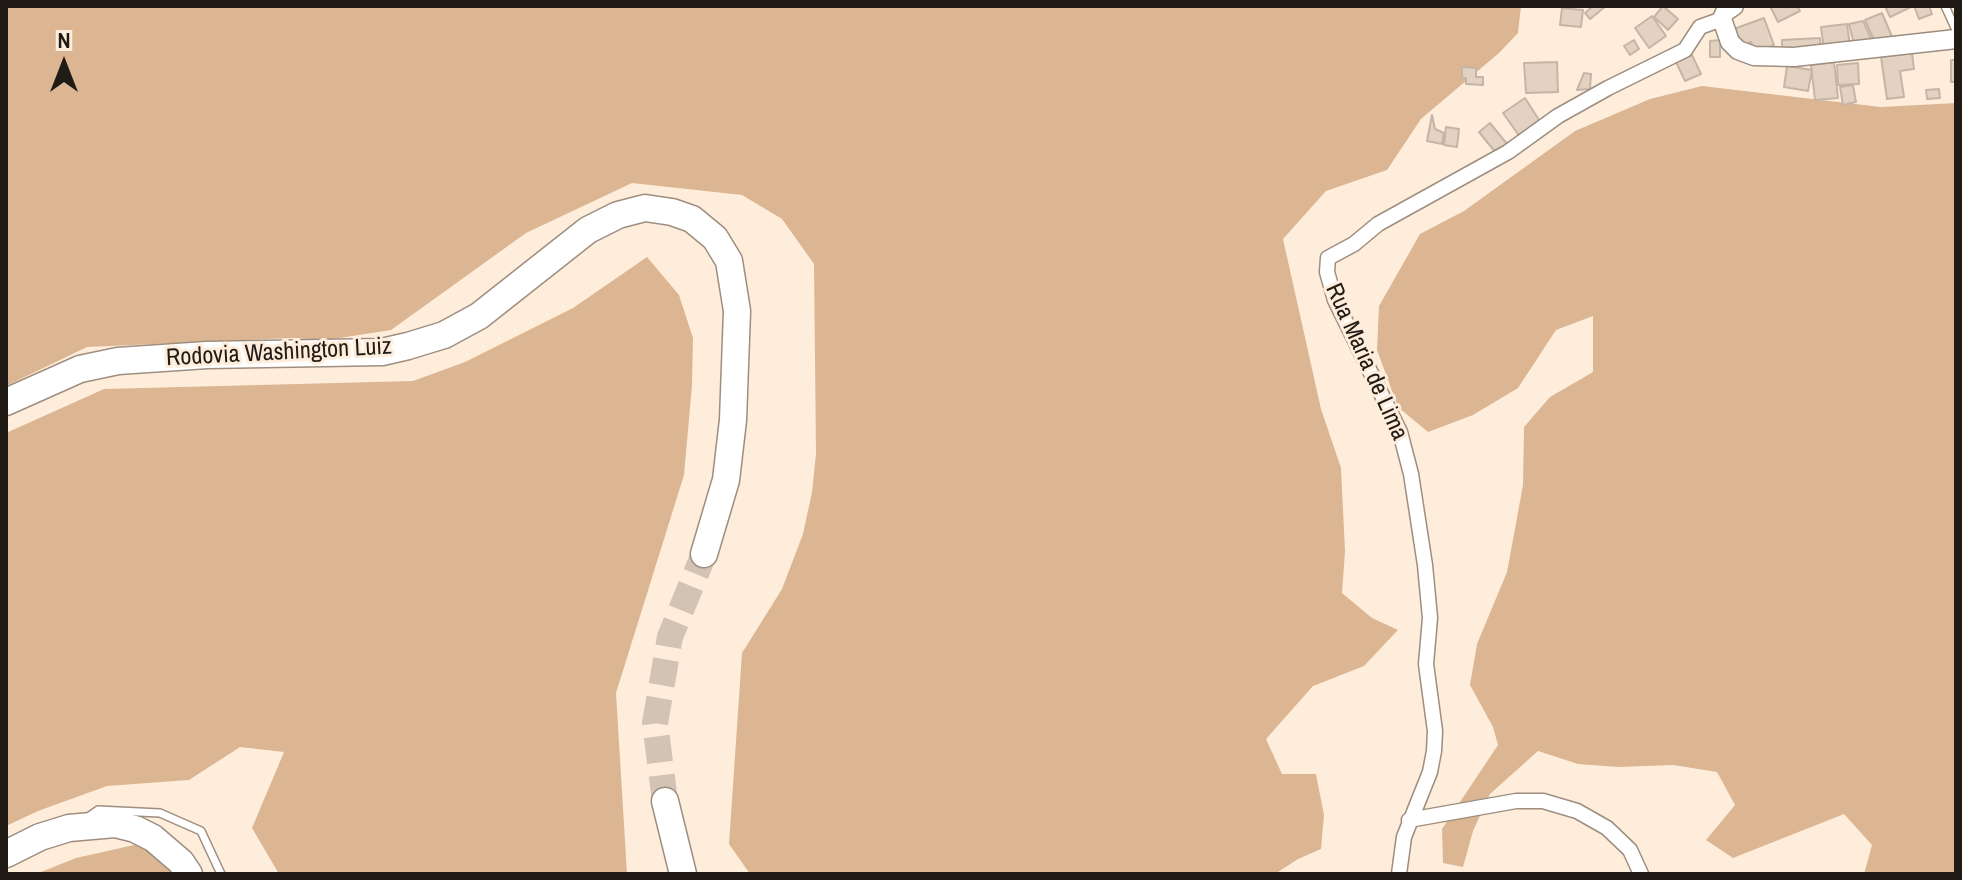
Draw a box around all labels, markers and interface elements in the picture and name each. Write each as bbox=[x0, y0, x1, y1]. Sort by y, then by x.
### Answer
north arrow bbox=[24, 24, 104, 104]
text: N bbox=[57, 25, 71, 55]
street label: Rua Maria de Lima bbox=[1319, 279, 1413, 445]
street label: Rodovia Washington Luiz bbox=[166, 333, 392, 373]

